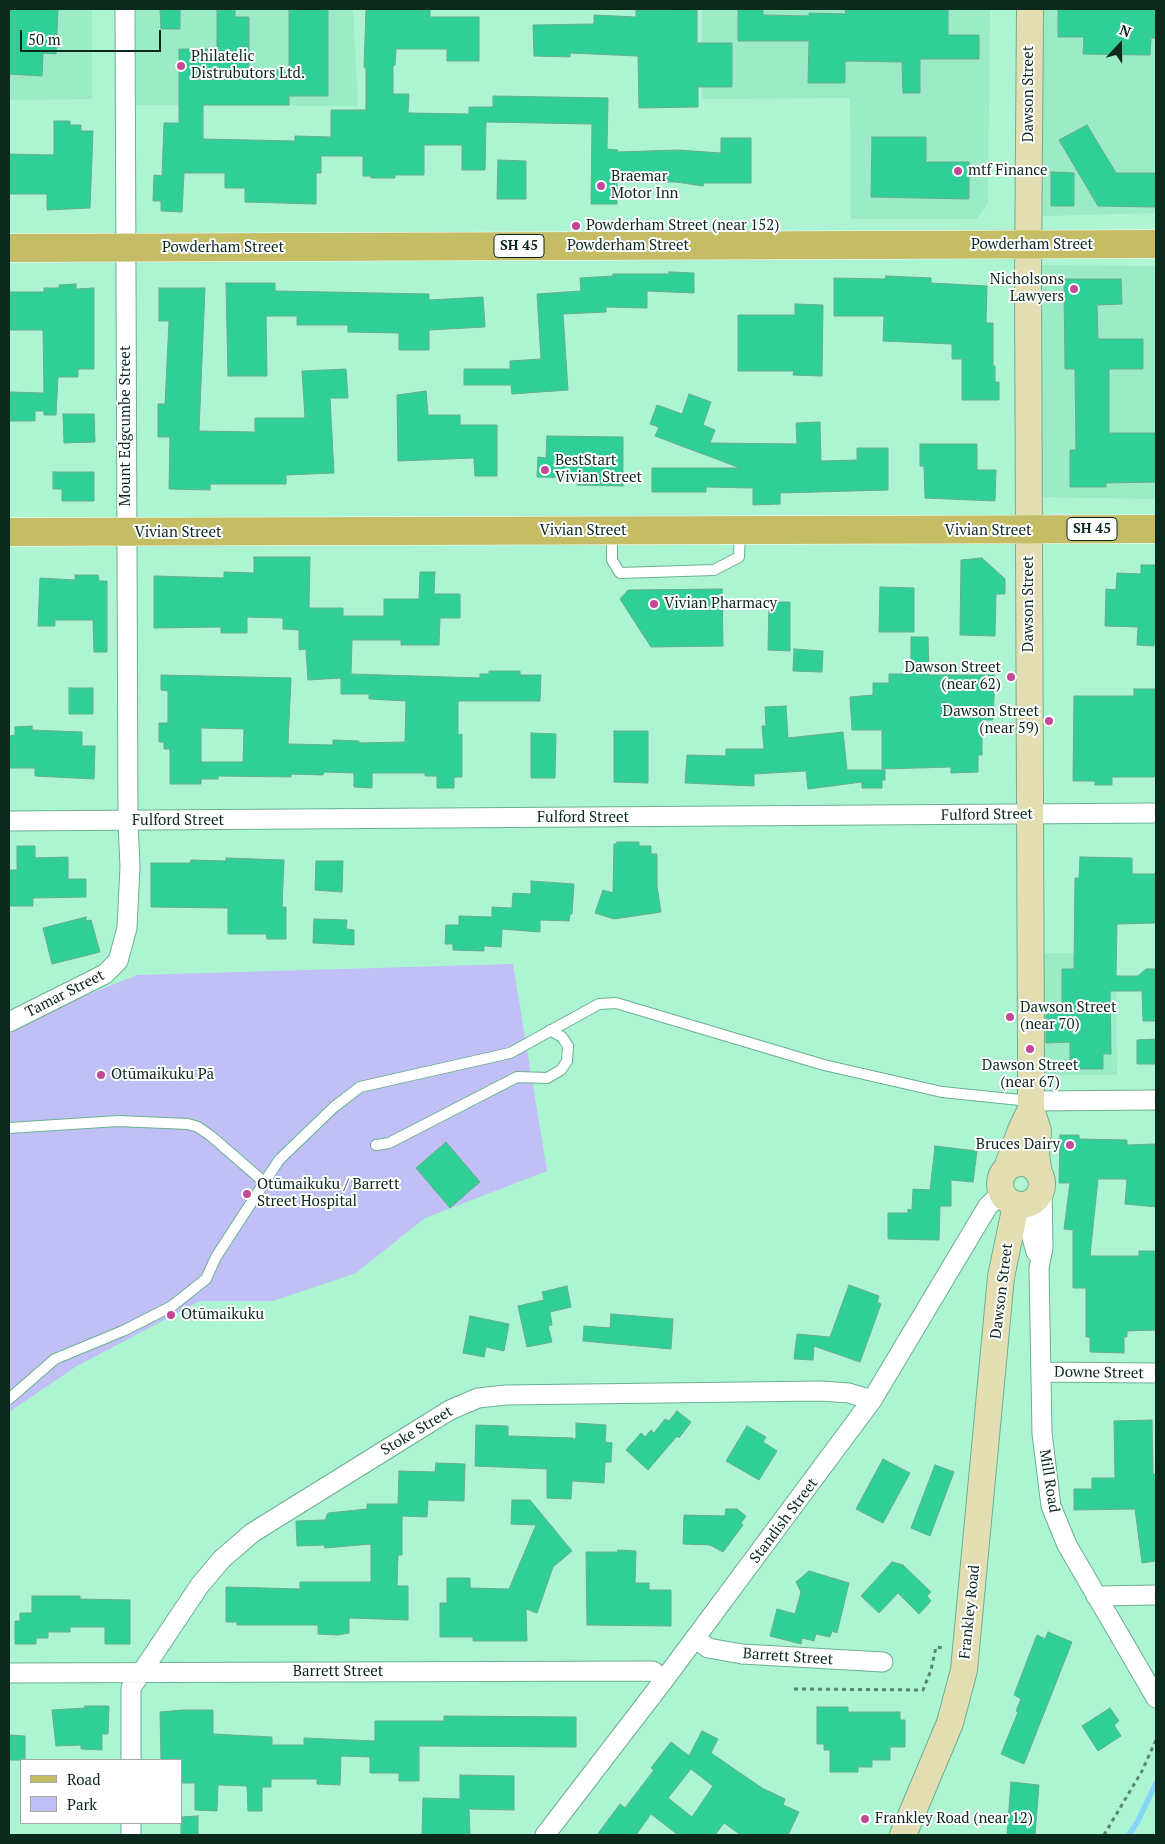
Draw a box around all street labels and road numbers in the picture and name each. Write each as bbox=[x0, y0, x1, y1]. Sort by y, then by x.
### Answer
street label: Dawson Street bbox=[1020, 46, 1038, 142]
road number: SH 45 bbox=[494, 235, 544, 258]
street label: Powderham Street bbox=[971, 236, 1093, 254]
street label: Powderham Street bbox=[567, 237, 689, 255]
street label: Powderham Street bbox=[162, 239, 284, 257]
street label: Mount Edgcumbe Street bbox=[117, 346, 135, 506]
road number: SH 45 bbox=[1067, 518, 1117, 540]
street label: Vivian Street bbox=[539, 522, 627, 540]
street label: Vivian Street bbox=[944, 522, 1032, 540]
street label: Vivian Street bbox=[134, 524, 222, 542]
street label: Dawson Street bbox=[1020, 556, 1038, 652]
street label: Fulford Street bbox=[941, 805, 1033, 825]
street label: Fulford Street bbox=[537, 809, 629, 827]
street label: Fulford Street bbox=[132, 812, 224, 830]
street label: Tamar Street bbox=[22, 966, 108, 1022]
street label: Dawson Street bbox=[987, 1242, 1017, 1340]
street label: Downe Street bbox=[1054, 1363, 1144, 1383]
street label: Stoke Street bbox=[378, 1403, 456, 1459]
street label: Mill Road bbox=[1035, 1448, 1063, 1514]
street label: Standish Street bbox=[746, 1475, 822, 1567]
street label: Frankley Road bbox=[956, 1564, 984, 1660]
street label: Barrett Street bbox=[742, 1645, 834, 1669]
street label: Barrett Street bbox=[293, 1663, 383, 1681]

